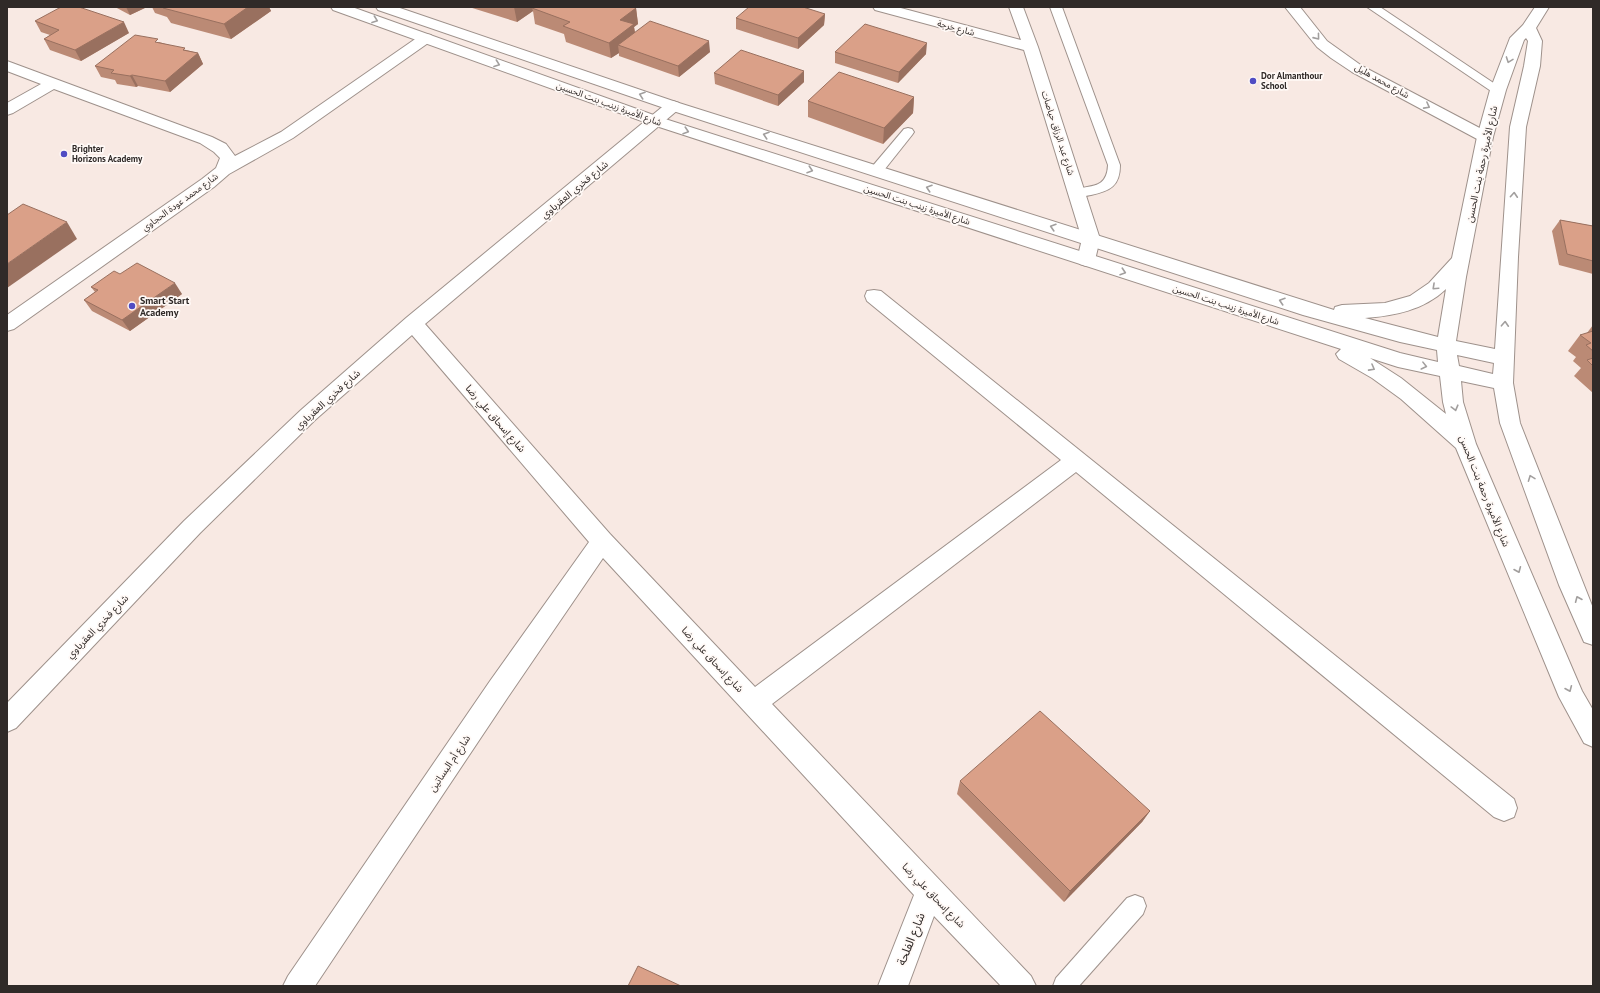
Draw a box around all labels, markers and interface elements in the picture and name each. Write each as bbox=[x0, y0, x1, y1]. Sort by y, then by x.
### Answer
one-way arrow bbox=[371, 15, 378, 24]
street label: شارع خرجة bbox=[936, 17, 976, 40]
one-way arrow bbox=[1312, 33, 1319, 40]
one-way arrow bbox=[1505, 56, 1514, 63]
one-way arrow bbox=[494, 59, 501, 68]
street label: شارع محمد هليل bbox=[1352, 61, 1411, 102]
place label: Dor Almanthour School bbox=[1261, 70, 1323, 91]
marker: Dor Almanthour School bbox=[1248, 76, 1258, 86]
street label: شارع الأميرة زينب بنت الحسين bbox=[554, 79, 663, 130]
street label: شارع عبد الرزاق حياصات bbox=[1038, 89, 1077, 177]
one-way arrow bbox=[639, 91, 646, 100]
one-way arrow bbox=[1422, 101, 1430, 109]
street label: شارع الأميرة رحمة بنت الحسن bbox=[1463, 104, 1501, 224]
one-way arrow bbox=[682, 126, 689, 135]
one-way arrow bbox=[762, 131, 769, 140]
place label: Brighter Horizons Academy bbox=[72, 143, 143, 164]
marker: Brighter Horizons Academy bbox=[59, 149, 69, 159]
street label: شارع فخري العقرباوي bbox=[538, 157, 612, 222]
one-way arrow bbox=[806, 166, 813, 174]
street label: شارع محمد عودة الحجاوي bbox=[140, 170, 221, 235]
street label: شارع الأميرة زينب بنت الحسين bbox=[862, 182, 972, 229]
one-way arrow bbox=[926, 184, 933, 193]
one-way arrow bbox=[1509, 192, 1518, 198]
one-way arrow bbox=[1050, 223, 1057, 232]
one-way arrow bbox=[1119, 267, 1126, 276]
street label: شارع الأميرة زينب بنت الحسين bbox=[1171, 282, 1281, 329]
one-way arrow bbox=[1433, 282, 1440, 289]
place label: Smart Start Academy bbox=[140, 294, 190, 319]
one-way arrow bbox=[1279, 297, 1286, 306]
marker: Smart Start Academy bbox=[127, 301, 137, 311]
one-way arrow bbox=[1500, 321, 1509, 327]
one-way arrow bbox=[1420, 362, 1427, 370]
one-way arrow bbox=[1368, 363, 1375, 371]
street label: شارع فخري العقرباوي bbox=[292, 366, 364, 433]
street label: شارع إسحاق علي رضا bbox=[462, 382, 529, 456]
one-way arrow bbox=[1450, 405, 1459, 412]
street label: شارع الأميرة رحمة بنت الحسن bbox=[1455, 434, 1513, 549]
one-way arrow bbox=[1528, 474, 1536, 481]
one-way arrow bbox=[1513, 565, 1521, 573]
street label: شارع فخري العقرباوي bbox=[64, 592, 132, 662]
one-way arrow bbox=[1574, 596, 1582, 603]
street label: شارع إسحاق علي رضا bbox=[678, 624, 747, 696]
one-way arrow bbox=[1564, 685, 1572, 693]
street label: شارع أم البساتين bbox=[426, 732, 475, 795]
street label: شارع إسحاق علي رضا bbox=[898, 860, 968, 932]
street label: شارع الفلحة bbox=[893, 910, 930, 968]

